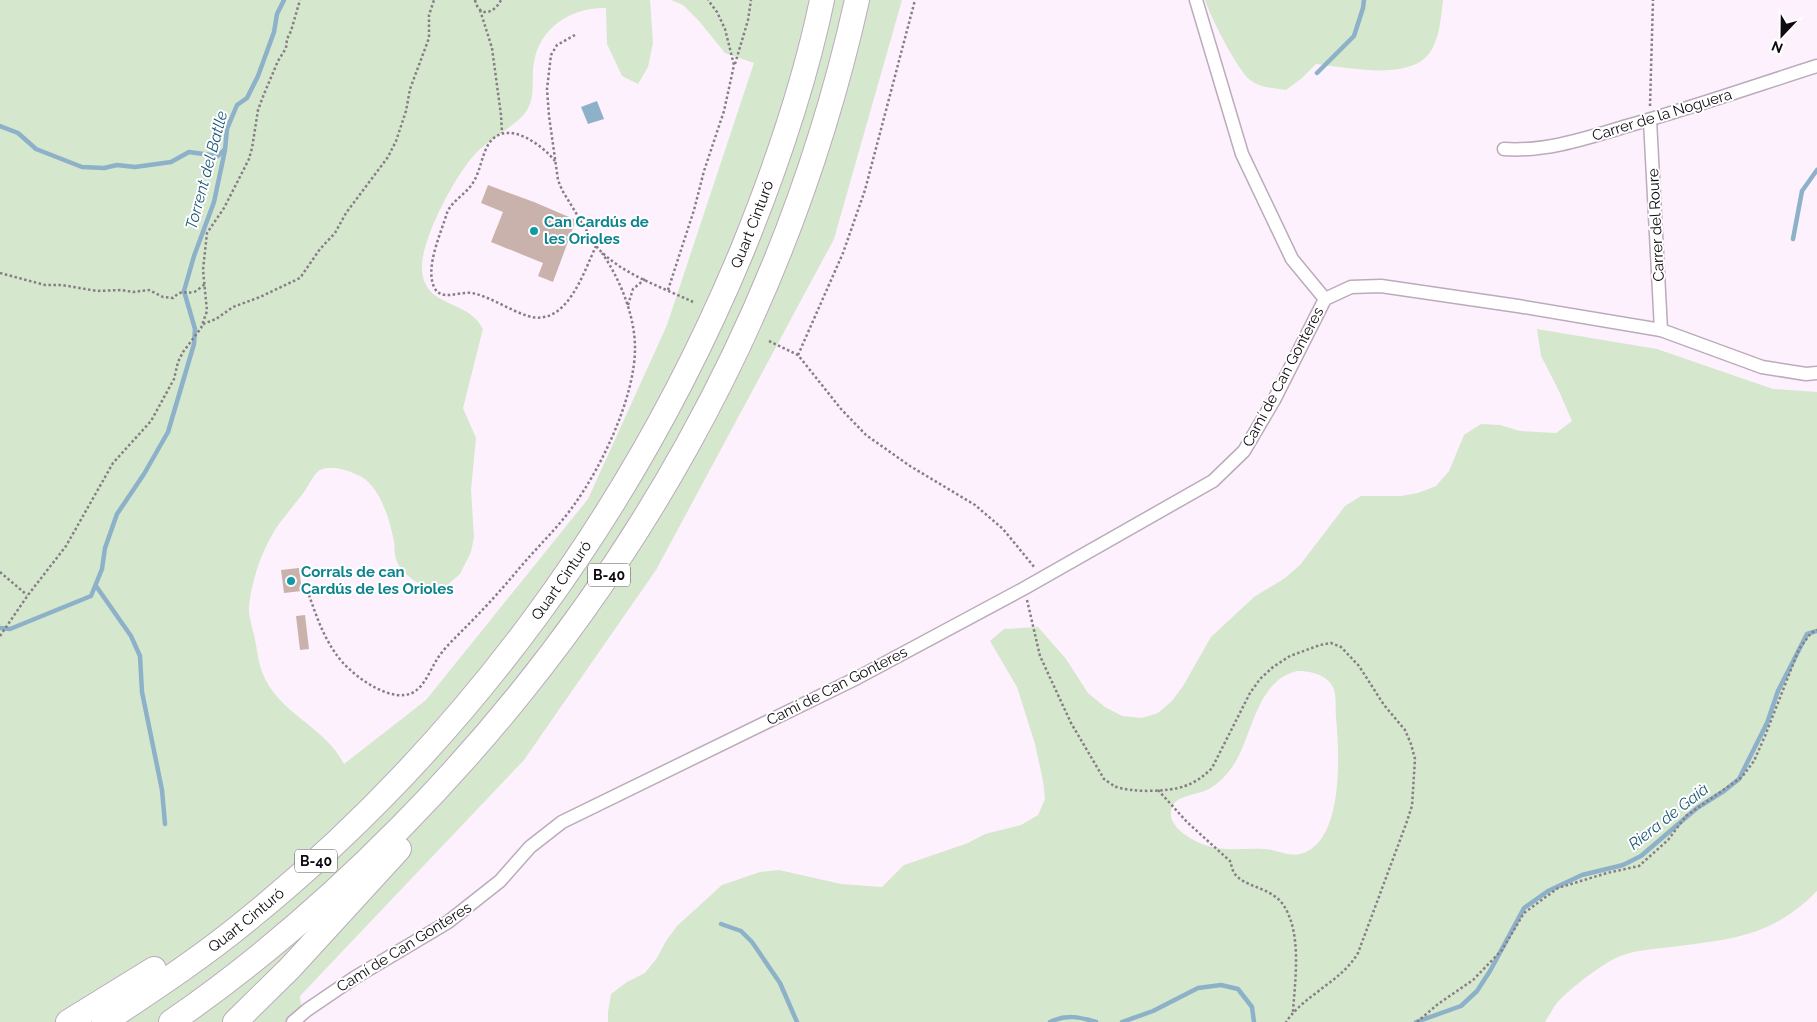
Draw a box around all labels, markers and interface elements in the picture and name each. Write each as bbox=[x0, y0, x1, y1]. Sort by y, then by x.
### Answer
north arrow bbox=[1757, 10, 1807, 60]
text: N bbox=[1769, 38, 1785, 56]
street label: Carrer de la Noguera bbox=[1590, 85, 1734, 145]
water label: Torrent del Batlle bbox=[182, 108, 232, 231]
street label: Carrer del Roure bbox=[1644, 168, 1668, 282]
street label: Quart Cinturó bbox=[727, 178, 777, 271]
place label: Can Cardús de les Orioles bbox=[544, 213, 649, 248]
marker: Can Cardús de les Orioles bbox=[528, 225, 540, 237]
street label: Camí de Can Gonteres bbox=[1239, 304, 1327, 450]
street label: Quart Cinturó bbox=[527, 537, 595, 624]
place label: Corrals de can Cardús de les Orioles bbox=[301, 563, 454, 598]
road number: B-40 bbox=[588, 564, 630, 586]
marker: Corrals de can Cardús de les Orioles bbox=[285, 575, 297, 587]
street label: Camí de Can Gonteres bbox=[764, 643, 910, 729]
water label: Riera de Gaià bbox=[1624, 779, 1712, 854]
road number: B-40 bbox=[295, 849, 337, 872]
street label: Quart Cinturó bbox=[205, 884, 288, 956]
street label: Camí de Can Gonteres bbox=[333, 898, 475, 996]

